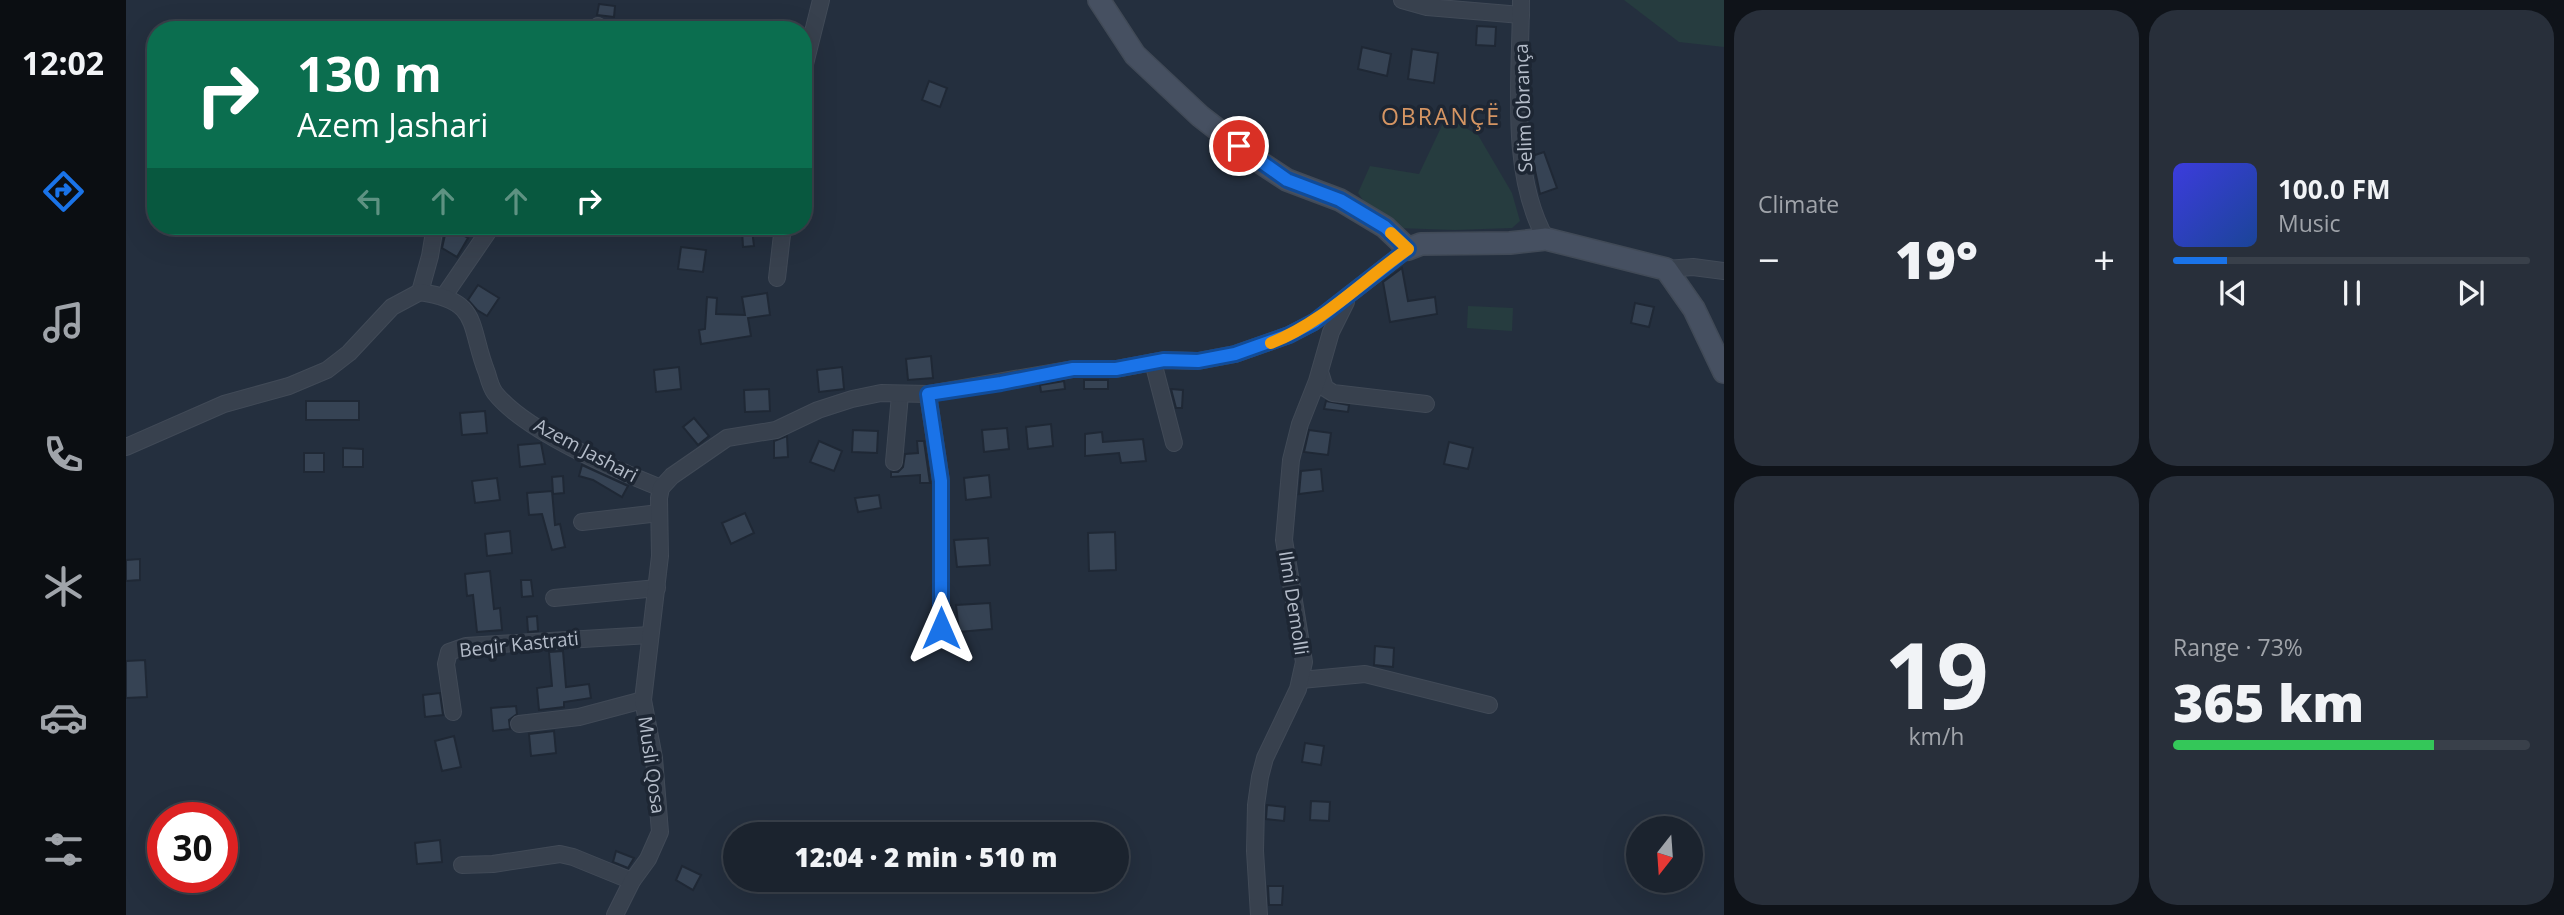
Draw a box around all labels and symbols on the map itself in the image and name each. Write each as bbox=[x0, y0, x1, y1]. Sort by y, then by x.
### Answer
street label: Selim Obrança bbox=[1508, 43, 1538, 173]
district label: OBRANÇË bbox=[1381, 100, 1501, 132]
pin bbox=[1209, 116, 1269, 176]
street label: Azem Jashari bbox=[530, 412, 642, 488]
street label: Ilmi Demolli bbox=[1273, 549, 1315, 657]
position arrow bbox=[904, 591, 978, 665]
street label: Beqir Kastrati bbox=[458, 625, 580, 663]
street label: Musli Qosa bbox=[632, 715, 672, 815]
speed limit sign: 30 bbox=[147, 802, 238, 893]
north arrow bbox=[1626, 816, 1703, 892]

